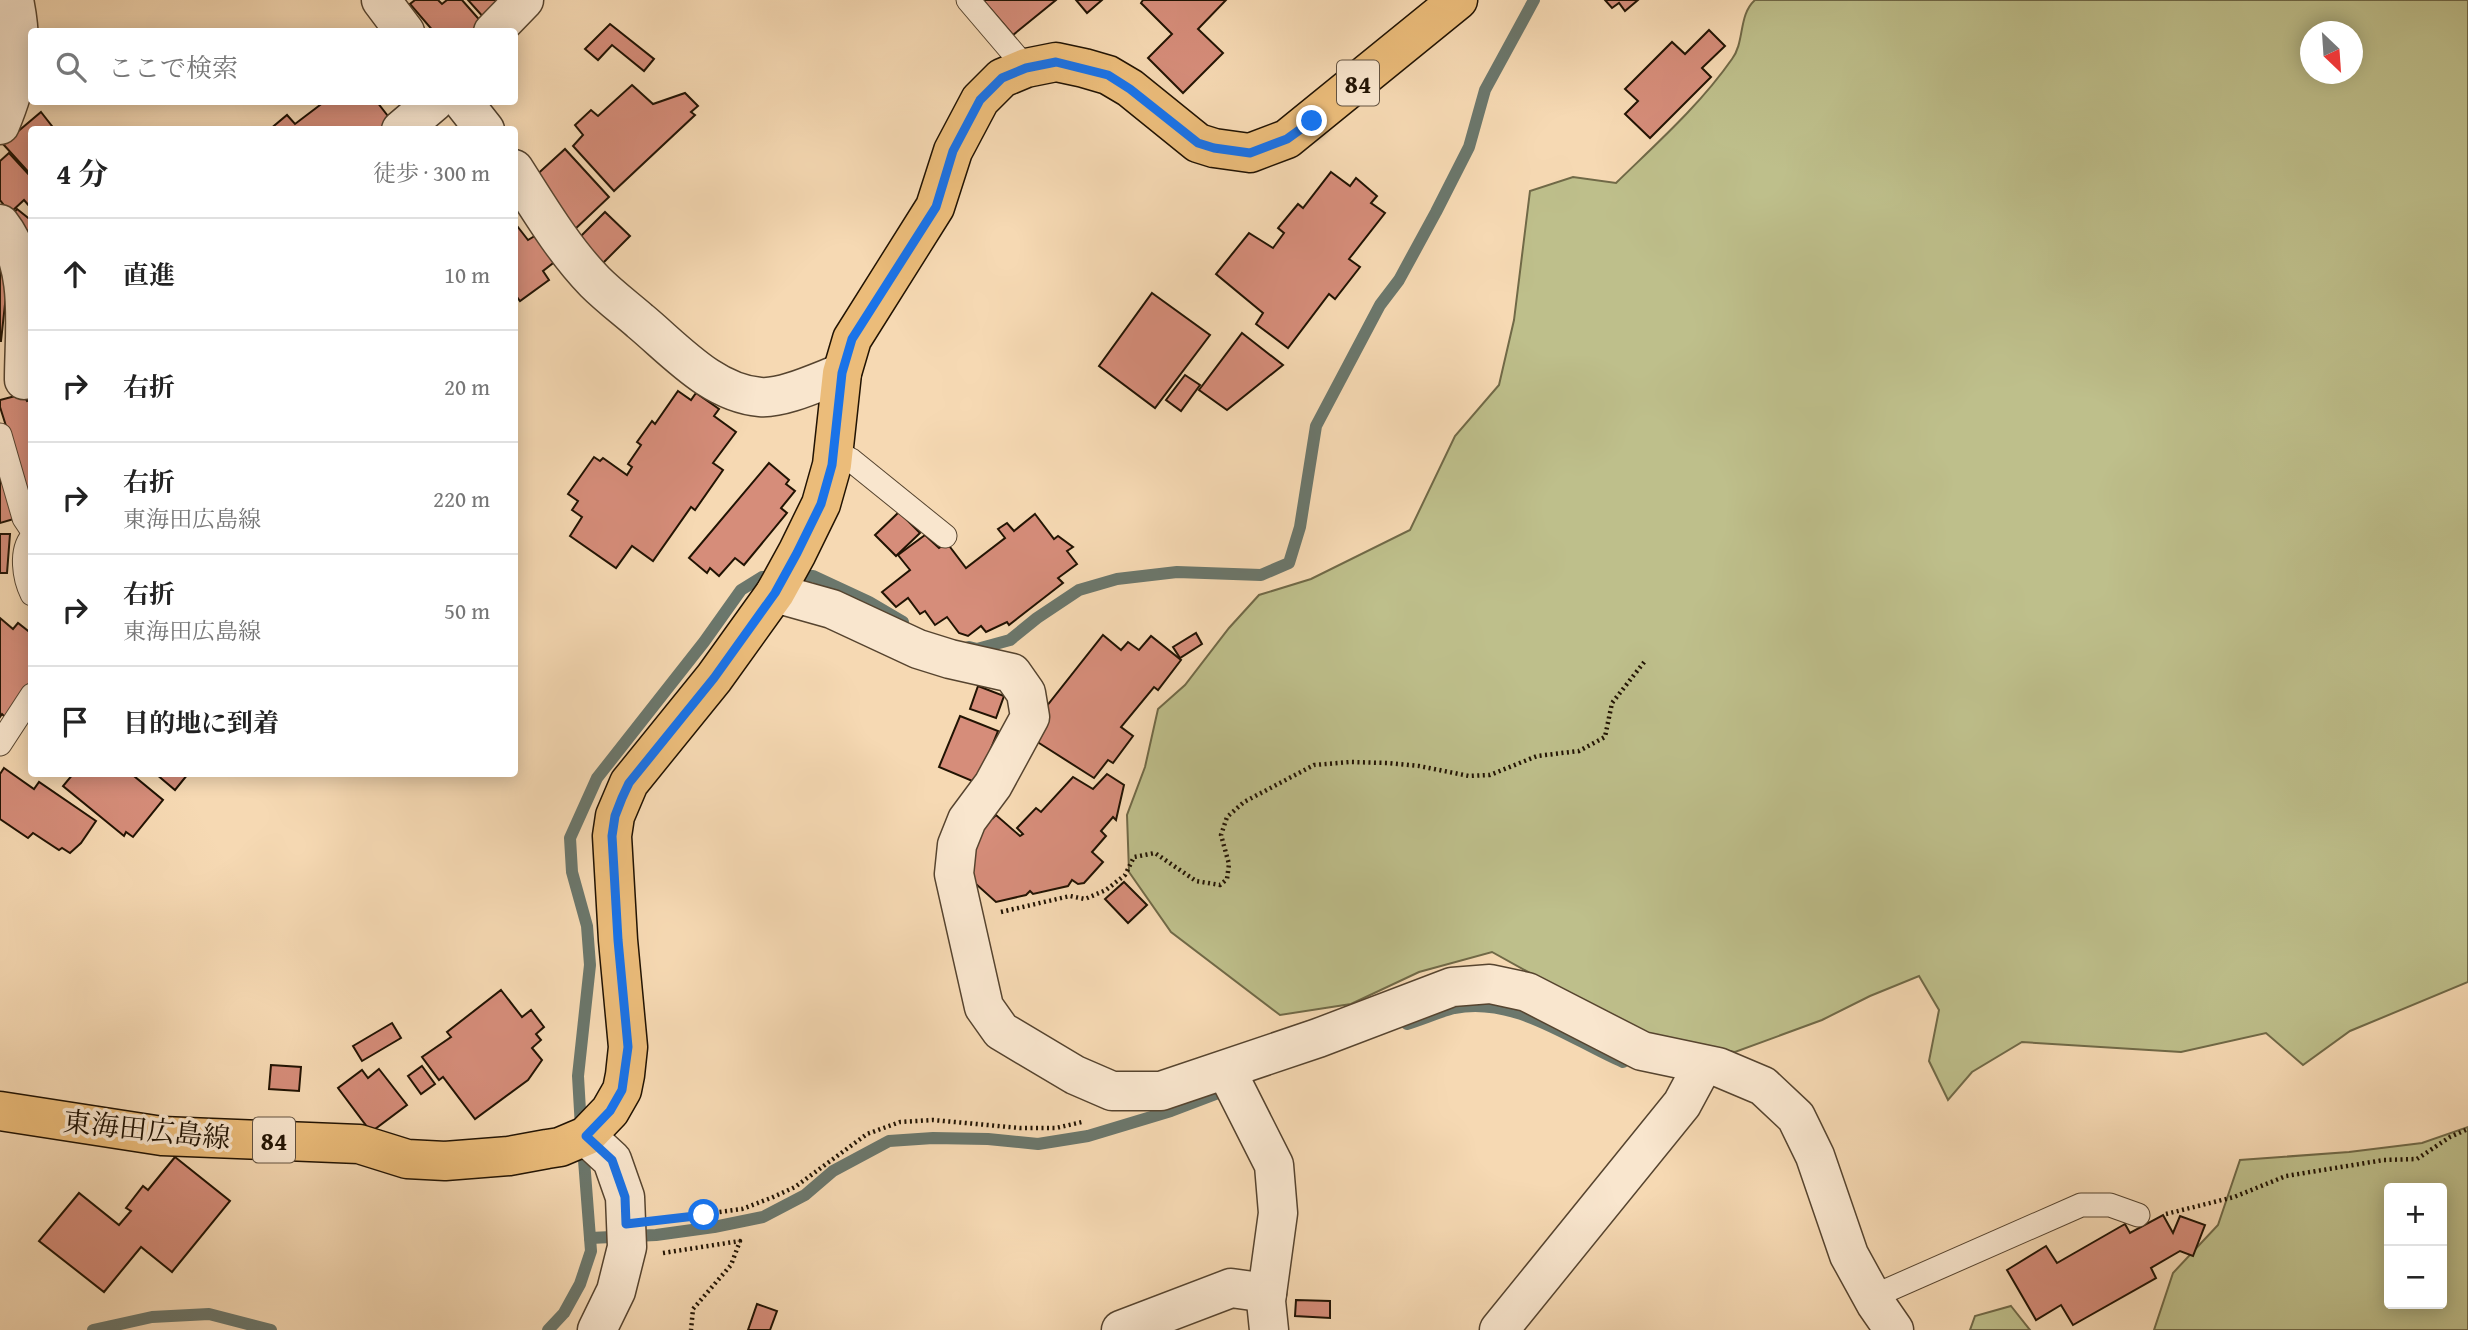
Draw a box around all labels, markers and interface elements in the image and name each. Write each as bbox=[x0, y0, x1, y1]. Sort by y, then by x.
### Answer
north arrow bbox=[2300, 21, 2363, 84]
search box bbox=[28, 28, 518, 105]
icon: search bbox=[52, 48, 90, 86]
text: ここで検索 bbox=[108, 48, 238, 87]
road number: 84 bbox=[1337, 60, 1379, 106]
route end bbox=[1296, 105, 1327, 136]
text: 4 分 bbox=[56, 151, 108, 195]
text: 徒歩 · 300 m bbox=[373, 156, 490, 189]
icon: ahead bbox=[56, 255, 94, 293]
text: 直進 bbox=[123, 255, 175, 294]
text: 10 m bbox=[444, 258, 490, 291]
icon: right bbox=[56, 367, 94, 405]
text: 右折 bbox=[123, 367, 175, 406]
text: 20 m bbox=[444, 370, 490, 403]
text: 右折 bbox=[123, 462, 175, 501]
icon: right bbox=[56, 479, 94, 517]
text: 220 m bbox=[433, 482, 490, 515]
text: 東海田広島線 bbox=[123, 502, 261, 535]
text: 右折 bbox=[123, 574, 175, 613]
icon: right bbox=[56, 591, 94, 629]
text: 50 m bbox=[444, 594, 490, 627]
text: 東海田広島線 bbox=[123, 614, 261, 647]
icon: arrive bbox=[56, 703, 94, 741]
text: 目的地に到着 bbox=[123, 703, 279, 742]
street label: 東海田広島線 bbox=[61, 1100, 233, 1158]
road number: 84 bbox=[253, 1118, 295, 1162]
map controls bbox=[2384, 1183, 2447, 1309]
button: + bbox=[2384, 1183, 2447, 1246]
route start bbox=[688, 1199, 719, 1230]
button: − bbox=[2384, 1246, 2447, 1309]

